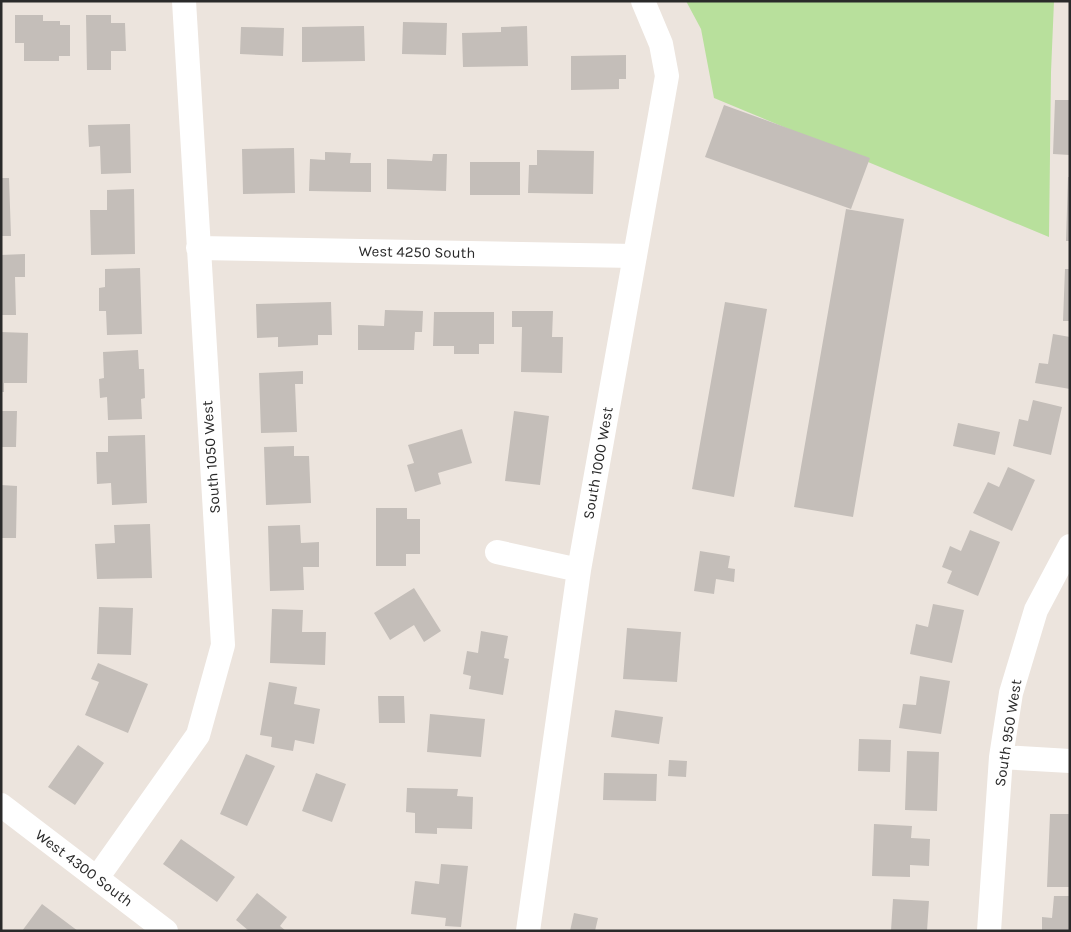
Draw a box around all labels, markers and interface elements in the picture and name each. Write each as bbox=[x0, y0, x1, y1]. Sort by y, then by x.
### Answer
street label: West 4250 South bbox=[358, 242, 476, 262]
street label: South 1050 West bbox=[198, 399, 224, 514]
street label: South 1000 West bbox=[579, 405, 617, 521]
street label: South 950 West bbox=[991, 678, 1025, 788]
street label: West 4300 South bbox=[32, 825, 136, 911]

